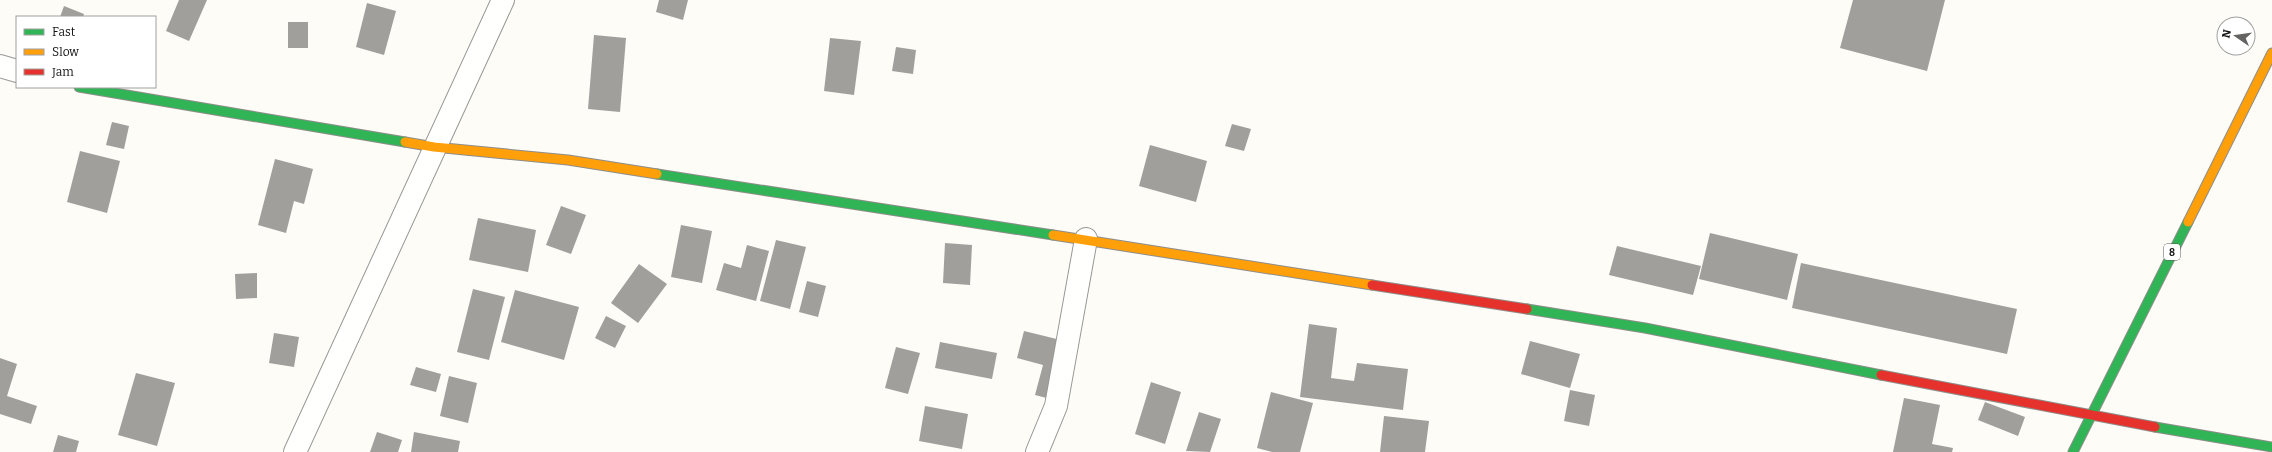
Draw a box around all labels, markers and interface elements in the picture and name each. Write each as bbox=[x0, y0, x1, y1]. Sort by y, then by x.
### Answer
legend bbox=[16, 16, 156, 88]
north arrow bbox=[2216, 16, 2256, 56]
text: Fast bbox=[52, 25, 76, 39]
text: N bbox=[2219, 28, 2234, 39]
text: Slow bbox=[52, 45, 79, 59]
text: Jam bbox=[51, 65, 74, 79]
road number: 8 bbox=[2164, 244, 2180, 260]

